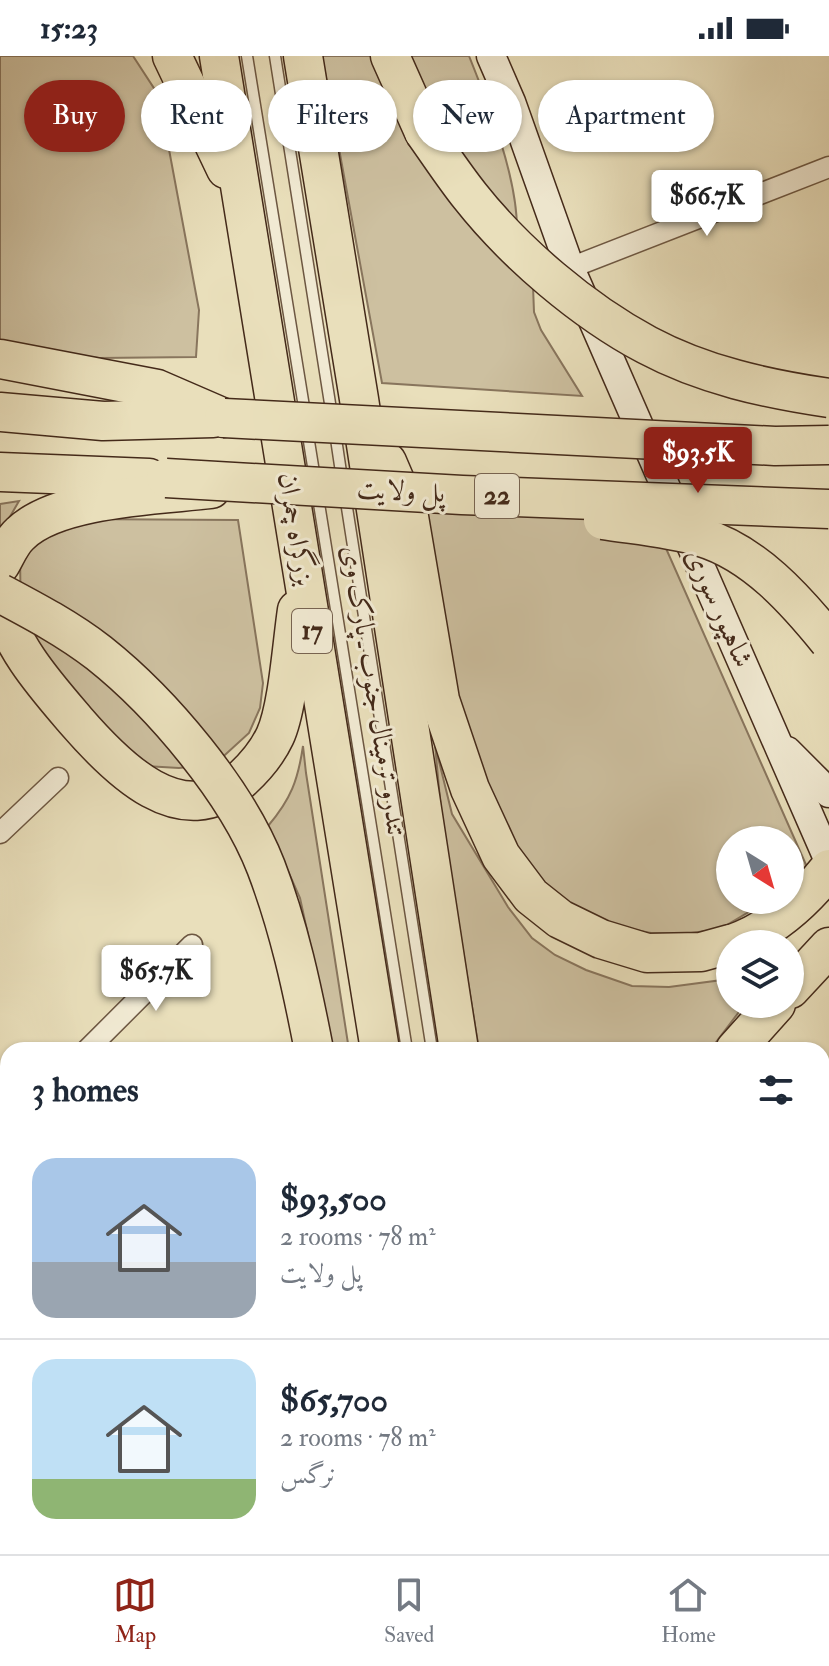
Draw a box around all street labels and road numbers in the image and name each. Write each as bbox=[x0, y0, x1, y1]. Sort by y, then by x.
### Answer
street label: بزرگراه چمران bbox=[270, 469, 324, 588]
street label: پل ولایت bbox=[356, 471, 448, 513]
road number: 22 bbox=[475, 474, 519, 518]
street label: تندرو ترمینال جنوب ـ پارک وی bbox=[332, 543, 414, 840]
street label: شاهپور سوری bbox=[677, 543, 761, 673]
road number: 17 bbox=[292, 609, 332, 653]

